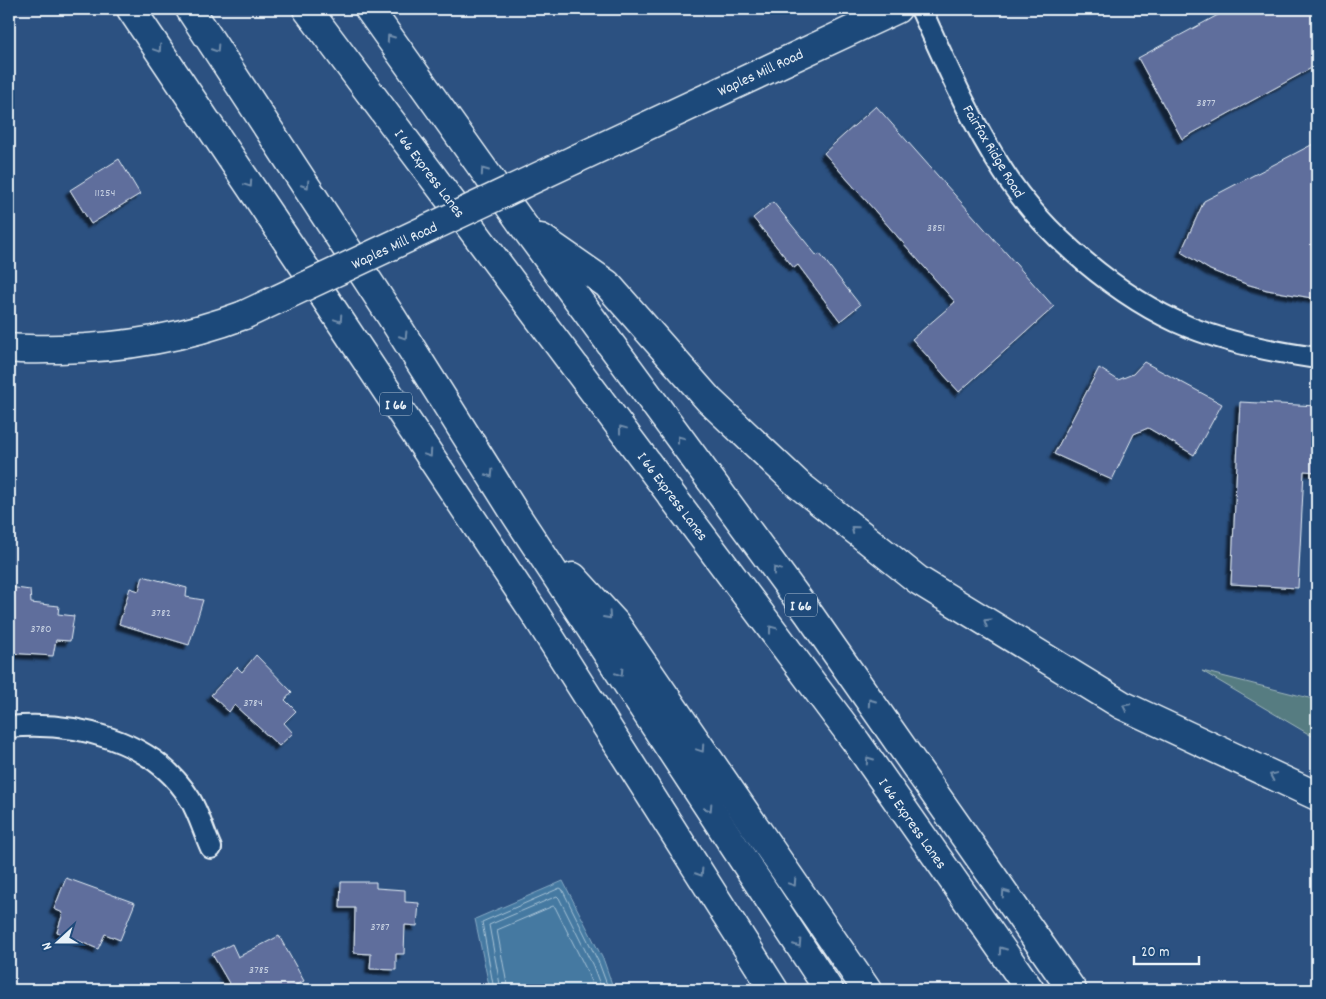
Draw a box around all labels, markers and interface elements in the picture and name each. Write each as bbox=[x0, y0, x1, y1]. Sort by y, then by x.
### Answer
one-way arrow bbox=[387, 34, 396, 44]
one-way arrow bbox=[152, 43, 161, 53]
one-way arrow bbox=[210, 44, 220, 53]
street label: Waples Mill Road bbox=[714, 44, 807, 103]
house number: 3877 bbox=[1196, 95, 1216, 112]
street label: Fairfax Ridge Road bbox=[956, 101, 1029, 203]
street label: I 66 Express Lanes bbox=[387, 125, 469, 223]
one-way arrow bbox=[481, 167, 490, 177]
one-way arrow bbox=[243, 178, 252, 188]
one-way arrow bbox=[300, 180, 309, 189]
house number: 11254 bbox=[94, 185, 116, 202]
street label: Waples Mill Road bbox=[348, 217, 441, 276]
house number: 3851 bbox=[927, 220, 945, 237]
one-way arrow bbox=[333, 314, 343, 323]
one-way arrow bbox=[398, 330, 407, 340]
road number: I 66 bbox=[380, 392, 412, 416]
one-way arrow bbox=[619, 425, 628, 435]
one-way arrow bbox=[677, 435, 686, 445]
street label: I 66 Express Lanes bbox=[630, 448, 712, 546]
one-way arrow bbox=[423, 449, 432, 458]
one-way arrow bbox=[484, 468, 494, 477]
one-way arrow bbox=[851, 525, 860, 534]
one-way arrow bbox=[774, 567, 782, 576]
road number: I 66 bbox=[785, 594, 817, 616]
house number: 3782 bbox=[151, 605, 171, 622]
one-way arrow bbox=[602, 610, 611, 619]
one-way arrow bbox=[984, 619, 993, 629]
house number: 3780 bbox=[30, 621, 52, 638]
one-way arrow bbox=[769, 625, 778, 635]
one-way arrow bbox=[614, 667, 623, 676]
house number: 3784 bbox=[243, 695, 263, 712]
one-way arrow bbox=[868, 699, 877, 708]
one-way arrow bbox=[1122, 703, 1131, 713]
one-way arrow bbox=[695, 743, 704, 752]
one-way arrow bbox=[866, 756, 875, 765]
one-way arrow bbox=[1269, 771, 1278, 782]
street label: I 66 Express Lanes bbox=[872, 774, 951, 874]
one-way arrow bbox=[703, 803, 712, 812]
one-way arrow bbox=[694, 867, 703, 877]
one-way arrow bbox=[787, 877, 796, 886]
one-way arrow bbox=[1002, 889, 1011, 898]
north arrow bbox=[32, 916, 82, 966]
house number: 3787 bbox=[370, 919, 390, 936]
scale bar bbox=[1134, 934, 1198, 966]
text: N bbox=[37, 939, 58, 953]
one-way arrow bbox=[792, 939, 802, 948]
text: 20 m bbox=[1141, 942, 1169, 964]
one-way arrow bbox=[999, 946, 1008, 956]
house number: 3785 bbox=[249, 962, 269, 979]

